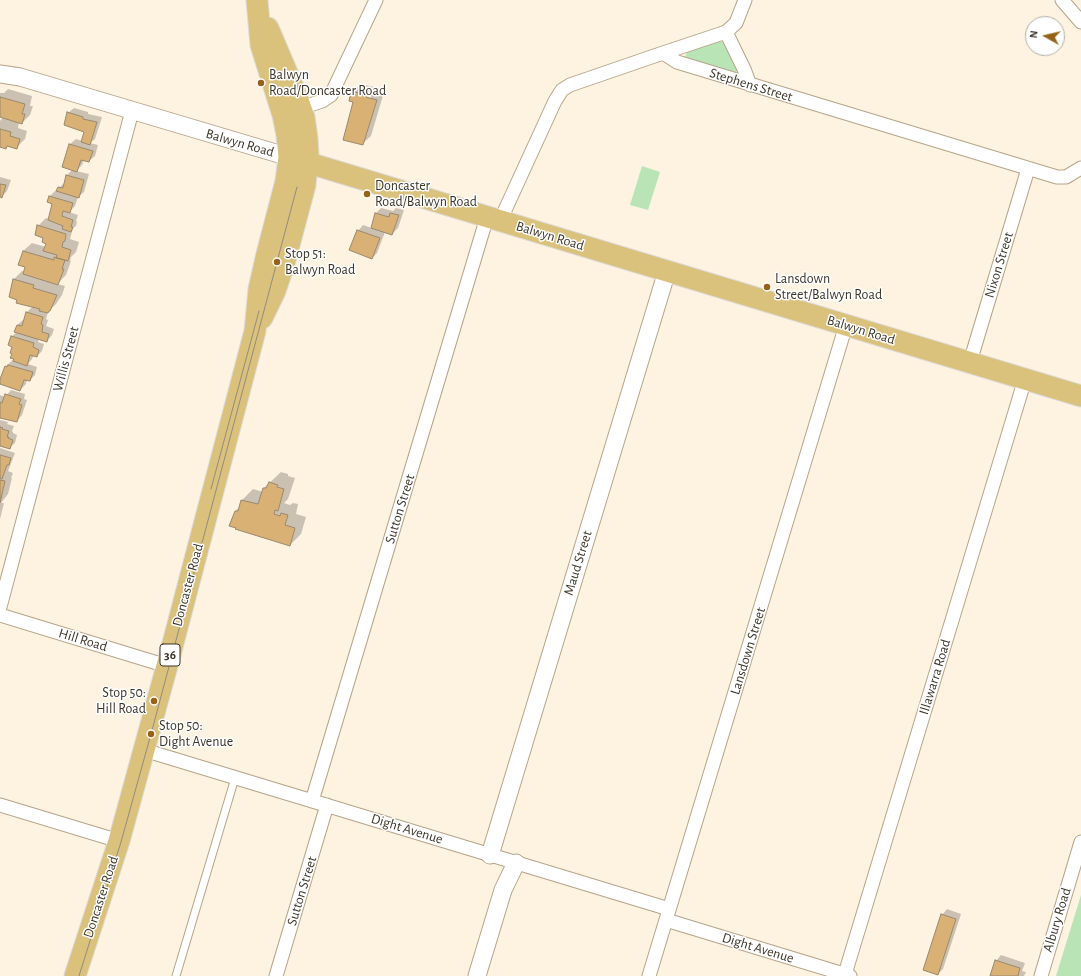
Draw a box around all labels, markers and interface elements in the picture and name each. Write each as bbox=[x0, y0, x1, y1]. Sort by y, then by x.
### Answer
north arrow bbox=[1025, 16, 1065, 56]
text: N bbox=[1028, 30, 1040, 39]
street label: Stephens Street bbox=[707, 64, 795, 106]
place label: Balwyn Road/Doncaster Road bbox=[269, 67, 386, 100]
marker: Balwyn Road/Doncaster Road bbox=[256, 78, 266, 88]
street label: Balwyn Road bbox=[204, 125, 276, 161]
place label: Doncaster Road/Balwyn Road bbox=[375, 178, 477, 210]
marker: Doncaster Road/Balwyn Road bbox=[362, 189, 372, 199]
street label: Balwyn Road bbox=[514, 218, 586, 254]
street label: Nixon Street bbox=[981, 230, 1017, 300]
place label: Stop 51: Balwyn Road bbox=[285, 246, 355, 278]
marker: Stop 51: Balwyn Road bbox=[272, 257, 282, 267]
place label: Lansdown Street/Balwyn Road bbox=[775, 271, 882, 304]
marker: Lansdown Street/Balwyn Road bbox=[762, 282, 772, 292]
street label: Balwyn Road bbox=[825, 312, 897, 348]
street label: Willis Street bbox=[49, 325, 83, 393]
street label: Sutton Street bbox=[381, 472, 419, 546]
street label: Maud Street bbox=[560, 528, 596, 598]
street label: Doncaster Road bbox=[169, 542, 207, 628]
street label: Lansdown Street bbox=[727, 605, 769, 697]
street label: Hill Road bbox=[57, 625, 109, 655]
street label: Illawarra Road bbox=[916, 637, 954, 717]
road number: 36 bbox=[160, 644, 180, 666]
place label: Stop 50: Hill Road bbox=[96, 685, 146, 718]
marker: Stop 50: Hill Road bbox=[149, 696, 159, 706]
place label: Stop 50: Dight Avenue bbox=[159, 718, 233, 750]
marker: Stop 50: Dight Avenue bbox=[146, 729, 156, 739]
street label: Dight Avenue bbox=[369, 810, 445, 848]
street label: Doncaster Road bbox=[80, 854, 122, 940]
street label: Sutton Street bbox=[283, 854, 321, 928]
street label: Albury Road bbox=[1039, 886, 1075, 954]
street label: Dight Avenue bbox=[720, 929, 796, 967]

